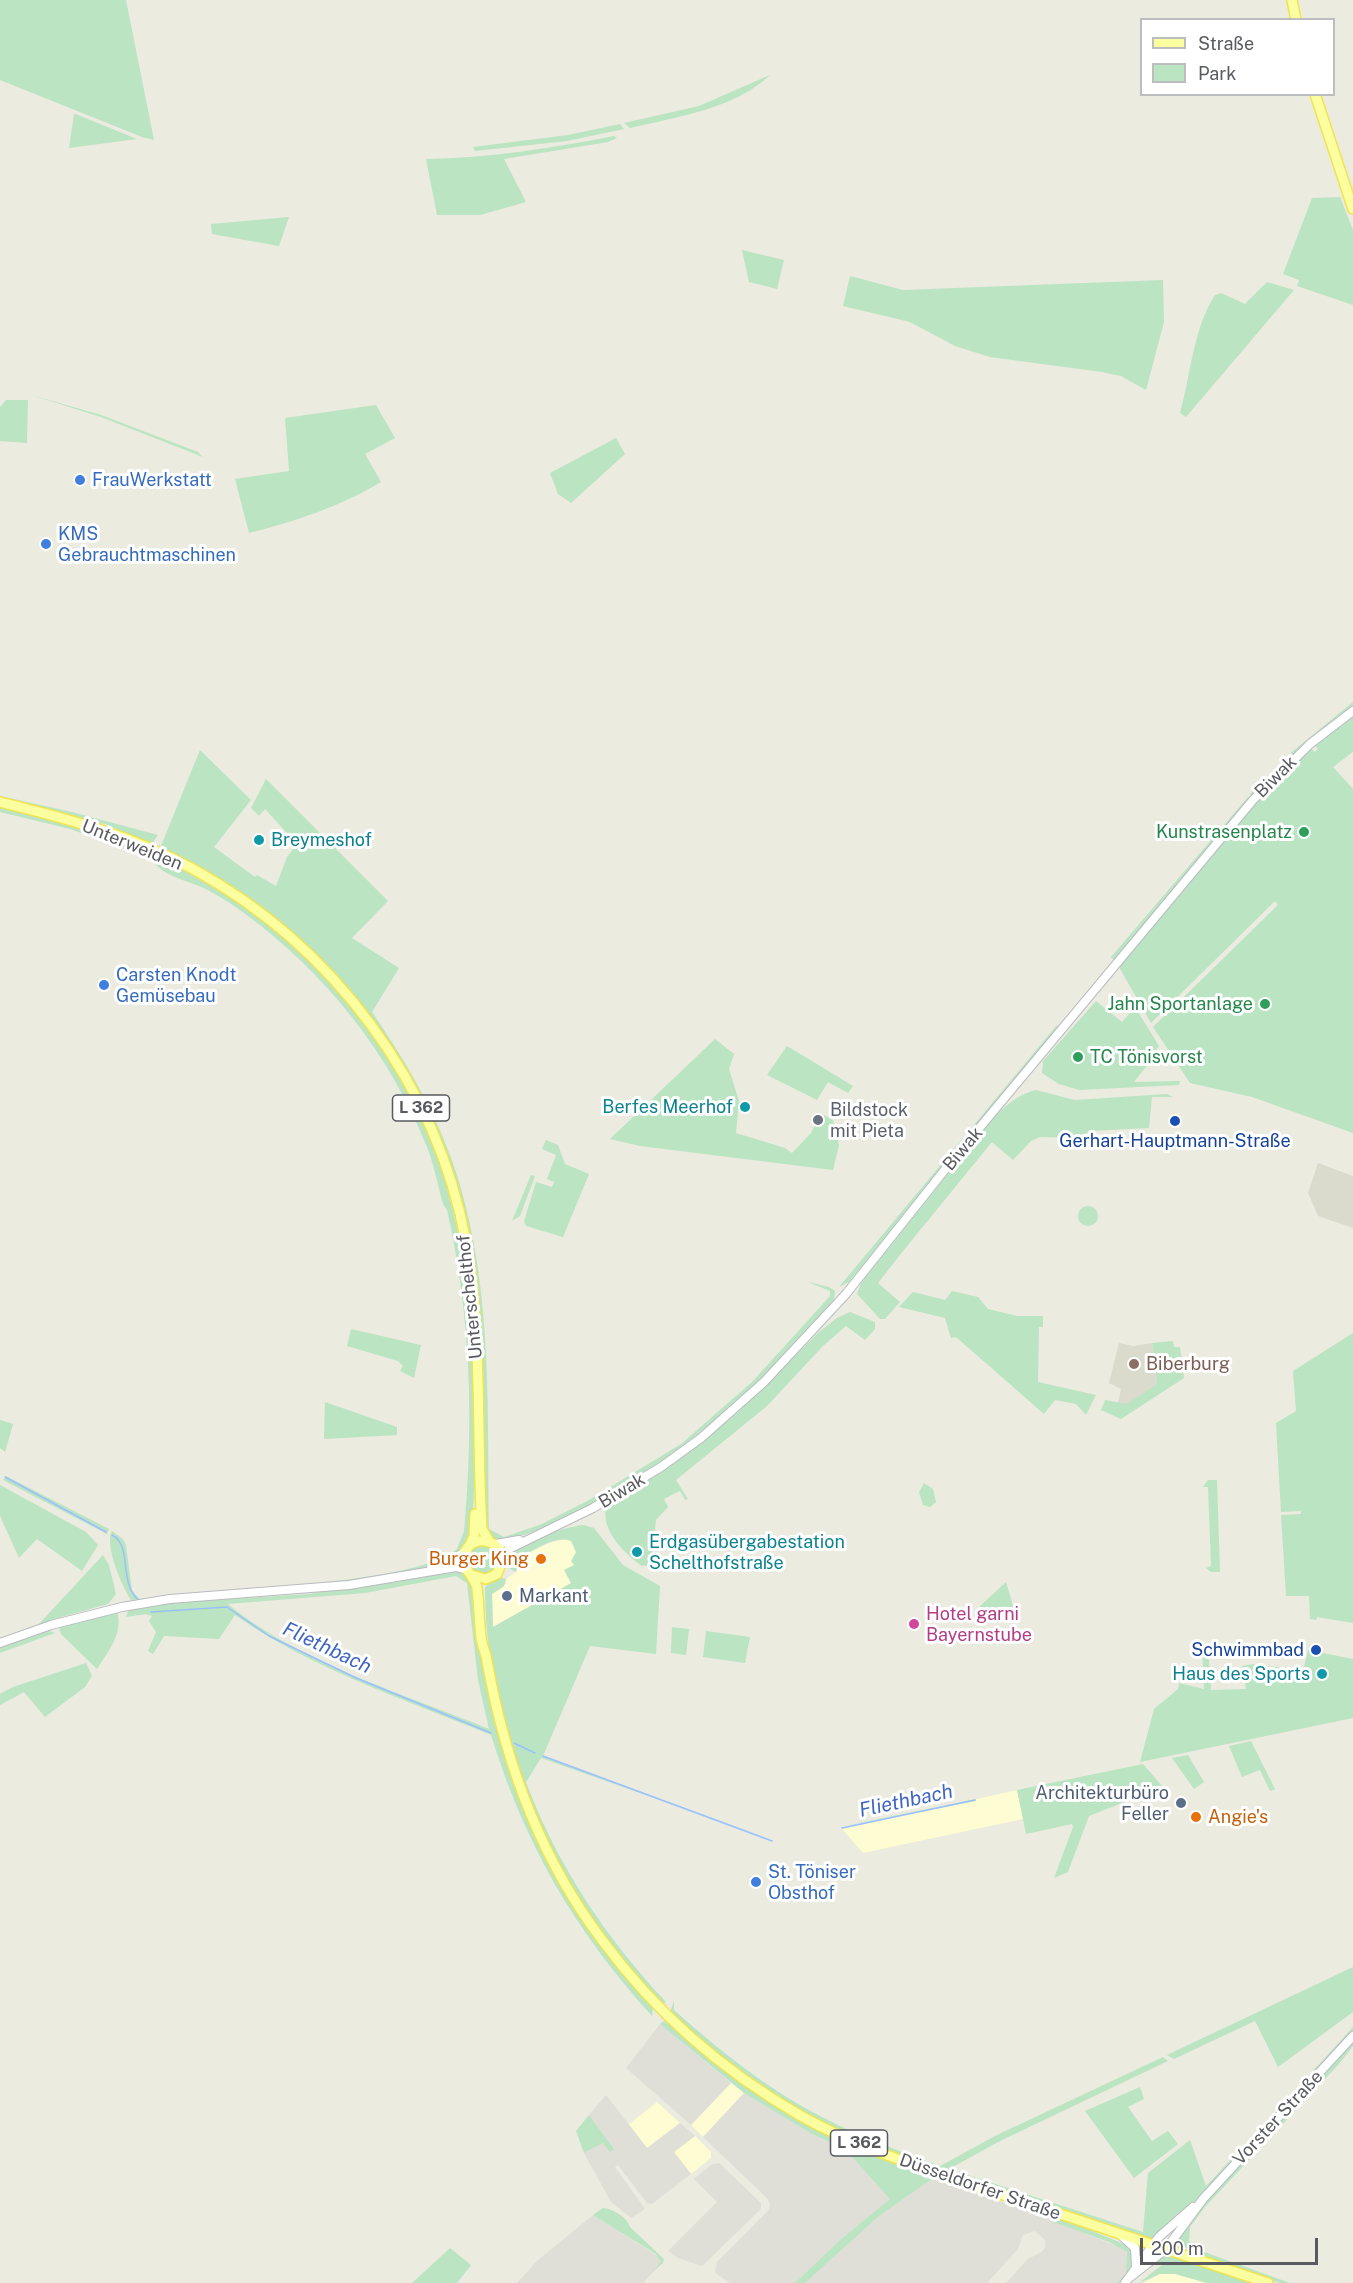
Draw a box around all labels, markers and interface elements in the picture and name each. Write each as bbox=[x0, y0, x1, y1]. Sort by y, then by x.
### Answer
legend bbox=[1140, 18, 1335, 96]
text: Straße bbox=[1198, 33, 1254, 54]
text: Park bbox=[1198, 63, 1236, 84]
place label: FrauWerkstatt bbox=[92, 469, 212, 491]
marker: FrauWerkstatt bbox=[73, 473, 87, 487]
place label: KMS Gebrauchtmaschinen bbox=[58, 523, 236, 566]
marker: KMS Gebrauchtmaschinen bbox=[39, 537, 53, 551]
street label: Biwak bbox=[1251, 752, 1301, 802]
street label: Unterweiden bbox=[79, 815, 185, 875]
place label: Kunstrasenplatz bbox=[1156, 821, 1292, 843]
marker: Kunstrasenplatz bbox=[1297, 825, 1311, 839]
place label: Breymeshof bbox=[271, 829, 372, 851]
marker: Breymeshof bbox=[252, 833, 266, 847]
place label: Carsten Knodt Gemüsebau bbox=[116, 964, 236, 1006]
marker: Carsten Knodt Gemüsebau bbox=[97, 978, 111, 992]
place label: Jahn Sportanlage bbox=[1107, 993, 1253, 1015]
marker: Jahn Sportanlage bbox=[1258, 997, 1272, 1011]
place label: TC Tönisvorst bbox=[1090, 1046, 1203, 1068]
marker: TC Tönisvorst bbox=[1071, 1050, 1085, 1064]
road number: L 362 bbox=[392, 1095, 450, 1121]
place label: Berfes Meerhof bbox=[602, 1096, 733, 1118]
place label: Bildstock mit Pieta bbox=[830, 1099, 908, 1142]
marker: Berfes Meerhof bbox=[738, 1100, 752, 1114]
marker: Bildstock mit Pieta bbox=[811, 1113, 825, 1127]
marker: Gerhart-Hauptmann-Straße bbox=[1168, 1114, 1182, 1128]
street label: Biwak bbox=[939, 1123, 987, 1175]
place label: Gerhart-Hauptmann-Straße bbox=[1059, 1130, 1291, 1152]
street label: Unterschelthof bbox=[453, 1234, 487, 1360]
place label: Biberburg bbox=[1146, 1353, 1230, 1375]
marker: Biberburg bbox=[1127, 1357, 1141, 1371]
street label: Biwak bbox=[595, 1469, 649, 1513]
place label: Erdgasübergabestation Schelthofstraße bbox=[649, 1531, 845, 1574]
marker: Erdgasübergabestation Schelthofstraße bbox=[630, 1545, 644, 1559]
place label: Burger King bbox=[429, 1548, 529, 1570]
marker: Burger King bbox=[534, 1552, 548, 1566]
place label: Markant bbox=[519, 1585, 589, 1607]
marker: Markant bbox=[500, 1589, 514, 1603]
place label: Hotel garni Bayernstube bbox=[926, 1603, 1032, 1646]
water label: Fliethbach bbox=[279, 1617, 375, 1679]
marker: Hotel garni Bayernstube bbox=[907, 1617, 921, 1631]
place label: Schwimmbad bbox=[1191, 1639, 1304, 1661]
marker: Schwimmbad bbox=[1309, 1643, 1323, 1657]
place label: Haus des Sports bbox=[1172, 1663, 1310, 1685]
marker: Haus des Sports bbox=[1315, 1667, 1329, 1681]
water label: Fliethbach bbox=[857, 1779, 955, 1823]
place label: Architekturbüro Feller bbox=[1035, 1782, 1169, 1824]
marker: Architekturbüro Feller bbox=[1174, 1796, 1188, 1810]
place label: Angie's bbox=[1208, 1806, 1268, 1828]
marker: Angie's bbox=[1189, 1810, 1203, 1824]
place label: St. Töniser Obsthof bbox=[768, 1861, 856, 1904]
marker: St. Töniser Obsthof bbox=[749, 1875, 763, 1889]
street label: Vorster Straße bbox=[1229, 2066, 1327, 2170]
road number: L 362 bbox=[830, 2130, 888, 2156]
street label: Düsseldorfer Straße bbox=[896, 2149, 1064, 2225]
scale bar bbox=[1143, 2226, 1322, 2264]
text: 200 m bbox=[1151, 2238, 1204, 2259]

